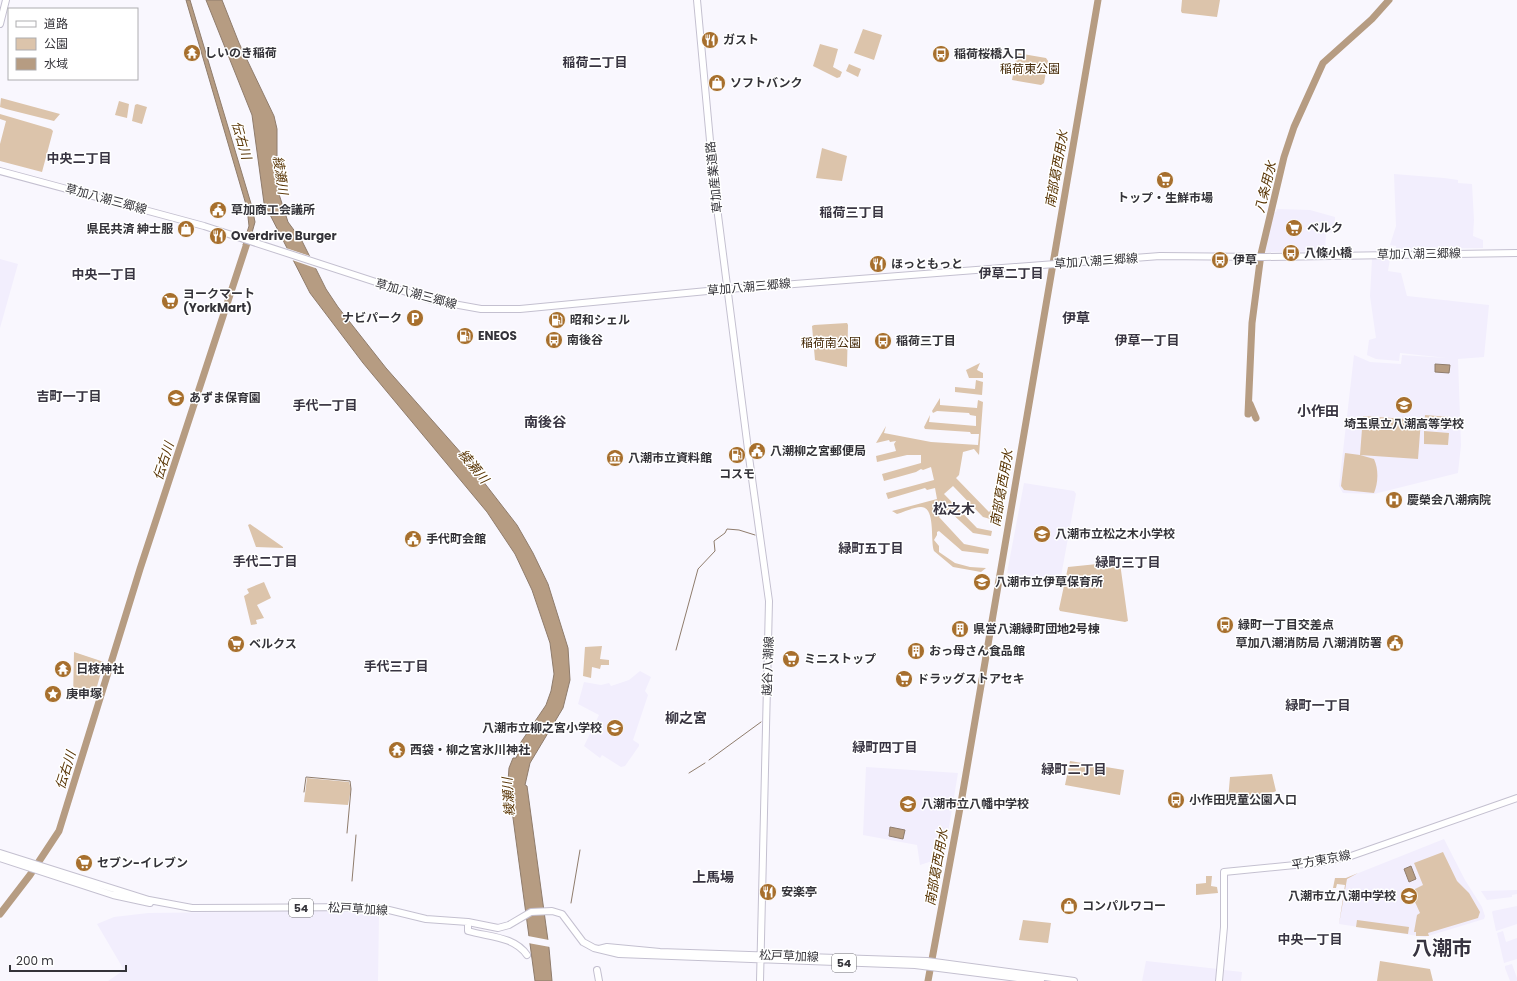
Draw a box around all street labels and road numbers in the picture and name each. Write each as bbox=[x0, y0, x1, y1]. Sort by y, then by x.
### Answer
street label: 草加産業道路 bbox=[701, 140, 726, 214]
street label: 草加八潮三郷線 bbox=[63, 179, 149, 218]
street label: 草加八潮三郷線 bbox=[1377, 244, 1461, 263]
street label: 草加八潮三郷線 bbox=[1053, 249, 1138, 272]
street label: 草加八潮三郷線 bbox=[373, 274, 459, 313]
street label: 草加八潮三郷線 bbox=[706, 274, 792, 299]
street label: 越谷八潮線 bbox=[758, 636, 777, 696]
street label: 平方東京線 bbox=[1290, 846, 1352, 873]
street label: 松戸草加線 bbox=[328, 898, 388, 919]
road number: 54 bbox=[289, 899, 313, 917]
street label: 松戸草加線 bbox=[759, 946, 819, 965]
road number: 54 bbox=[832, 954, 856, 972]

